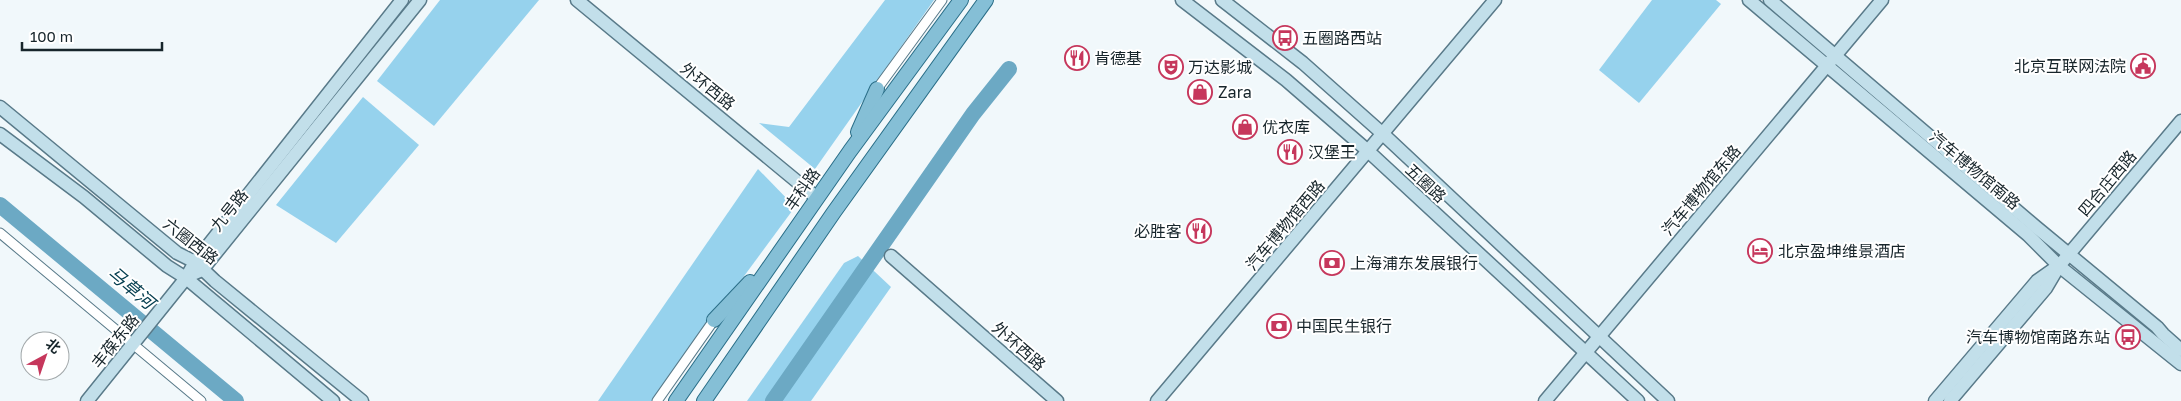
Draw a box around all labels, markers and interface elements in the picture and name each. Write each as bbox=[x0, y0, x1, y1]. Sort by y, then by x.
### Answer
scale bar bbox=[22, 20, 162, 52]
bus stop icon: 五圈路西站 bbox=[1272, 25, 1298, 51]
text: 100 m bbox=[30, 27, 73, 45]
place label: 五圈路西站 bbox=[1302, 28, 1382, 48]
restaurant icon: 肯德基 bbox=[1064, 45, 1090, 71]
place label: 肯德基 bbox=[1094, 48, 1142, 68]
public building icon: 北京互联网法院 bbox=[2130, 53, 2156, 79]
theatre icon: 万达影城 bbox=[1158, 54, 1184, 80]
place label: 北京互联网法院 bbox=[2014, 56, 2126, 76]
place label: 万达影城 bbox=[1188, 57, 1252, 77]
street label: 外环西路 bbox=[677, 58, 739, 114]
shop icon: Zara bbox=[1187, 79, 1213, 105]
place label: Zara bbox=[1218, 82, 1252, 102]
shop icon: 优衣库 bbox=[1232, 114, 1258, 140]
place label: 优衣库 bbox=[1262, 117, 1310, 137]
street label: 汽车博物馆南路 bbox=[1926, 126, 2024, 214]
restaurant icon: 汉堡王 bbox=[1277, 139, 1303, 165]
street label: 汽车博物馆东路 bbox=[1657, 141, 1745, 239]
place label: 汉堡王 bbox=[1308, 142, 1356, 162]
street label: 四合庄西路 bbox=[2074, 146, 2140, 220]
street label: 五圈路 bbox=[1402, 159, 1450, 207]
street label: 丰科路 bbox=[780, 164, 824, 214]
street label: 汽车博物馆西路 bbox=[1241, 176, 1329, 274]
street label: 九号路 bbox=[206, 185, 252, 235]
street label: 六圈西路 bbox=[160, 213, 222, 269]
restaurant icon: 必胜客 bbox=[1186, 218, 1212, 244]
place label: 必胜客 bbox=[1134, 221, 1182, 241]
hotel icon: 北京盈坤维景酒店 bbox=[1747, 238, 1773, 264]
place label: 北京盈坤维景酒店 bbox=[1778, 241, 1906, 261]
bank icon: 上海浦东发展银行 bbox=[1319, 250, 1345, 276]
place label: 上海浦东发展银行 bbox=[1350, 253, 1478, 273]
water label: 马草河 bbox=[104, 261, 162, 315]
street label: 丰葆东路 bbox=[87, 310, 143, 372]
bank icon: 中国民生银行 bbox=[1266, 313, 1292, 339]
place label: 中国民生银行 bbox=[1296, 316, 1392, 336]
street label: 外环西路 bbox=[988, 317, 1050, 375]
bus stop icon: 汽车博物馆南路东站 bbox=[2115, 324, 2141, 350]
place label: 汽车博物馆南路东站 bbox=[1966, 327, 2110, 347]
north arrow bbox=[20, 331, 70, 381]
text: 北 bbox=[43, 335, 65, 357]

